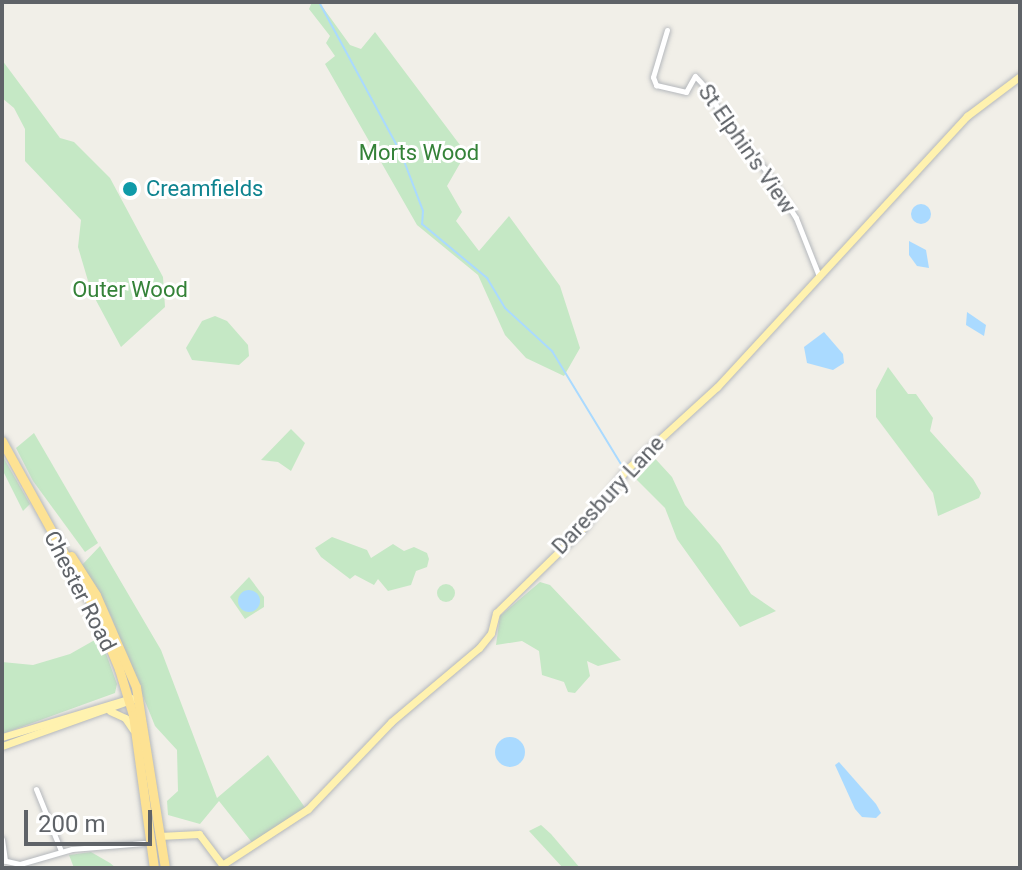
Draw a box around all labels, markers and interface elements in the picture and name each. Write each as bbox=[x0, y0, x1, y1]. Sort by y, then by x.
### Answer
street label: St Elphin's View bbox=[693, 79, 801, 219]
park label: Morts Wood bbox=[359, 140, 479, 166]
place label: Creamfields bbox=[146, 176, 263, 202]
marker: Creamfields bbox=[121, 180, 139, 198]
park label: Outer Wood bbox=[72, 277, 188, 303]
street label: Daresbury Lane bbox=[546, 430, 670, 560]
street label: Chester Road bbox=[38, 526, 122, 656]
scale bar bbox=[28, 794, 156, 844]
text: 200 m bbox=[38, 810, 105, 838]

